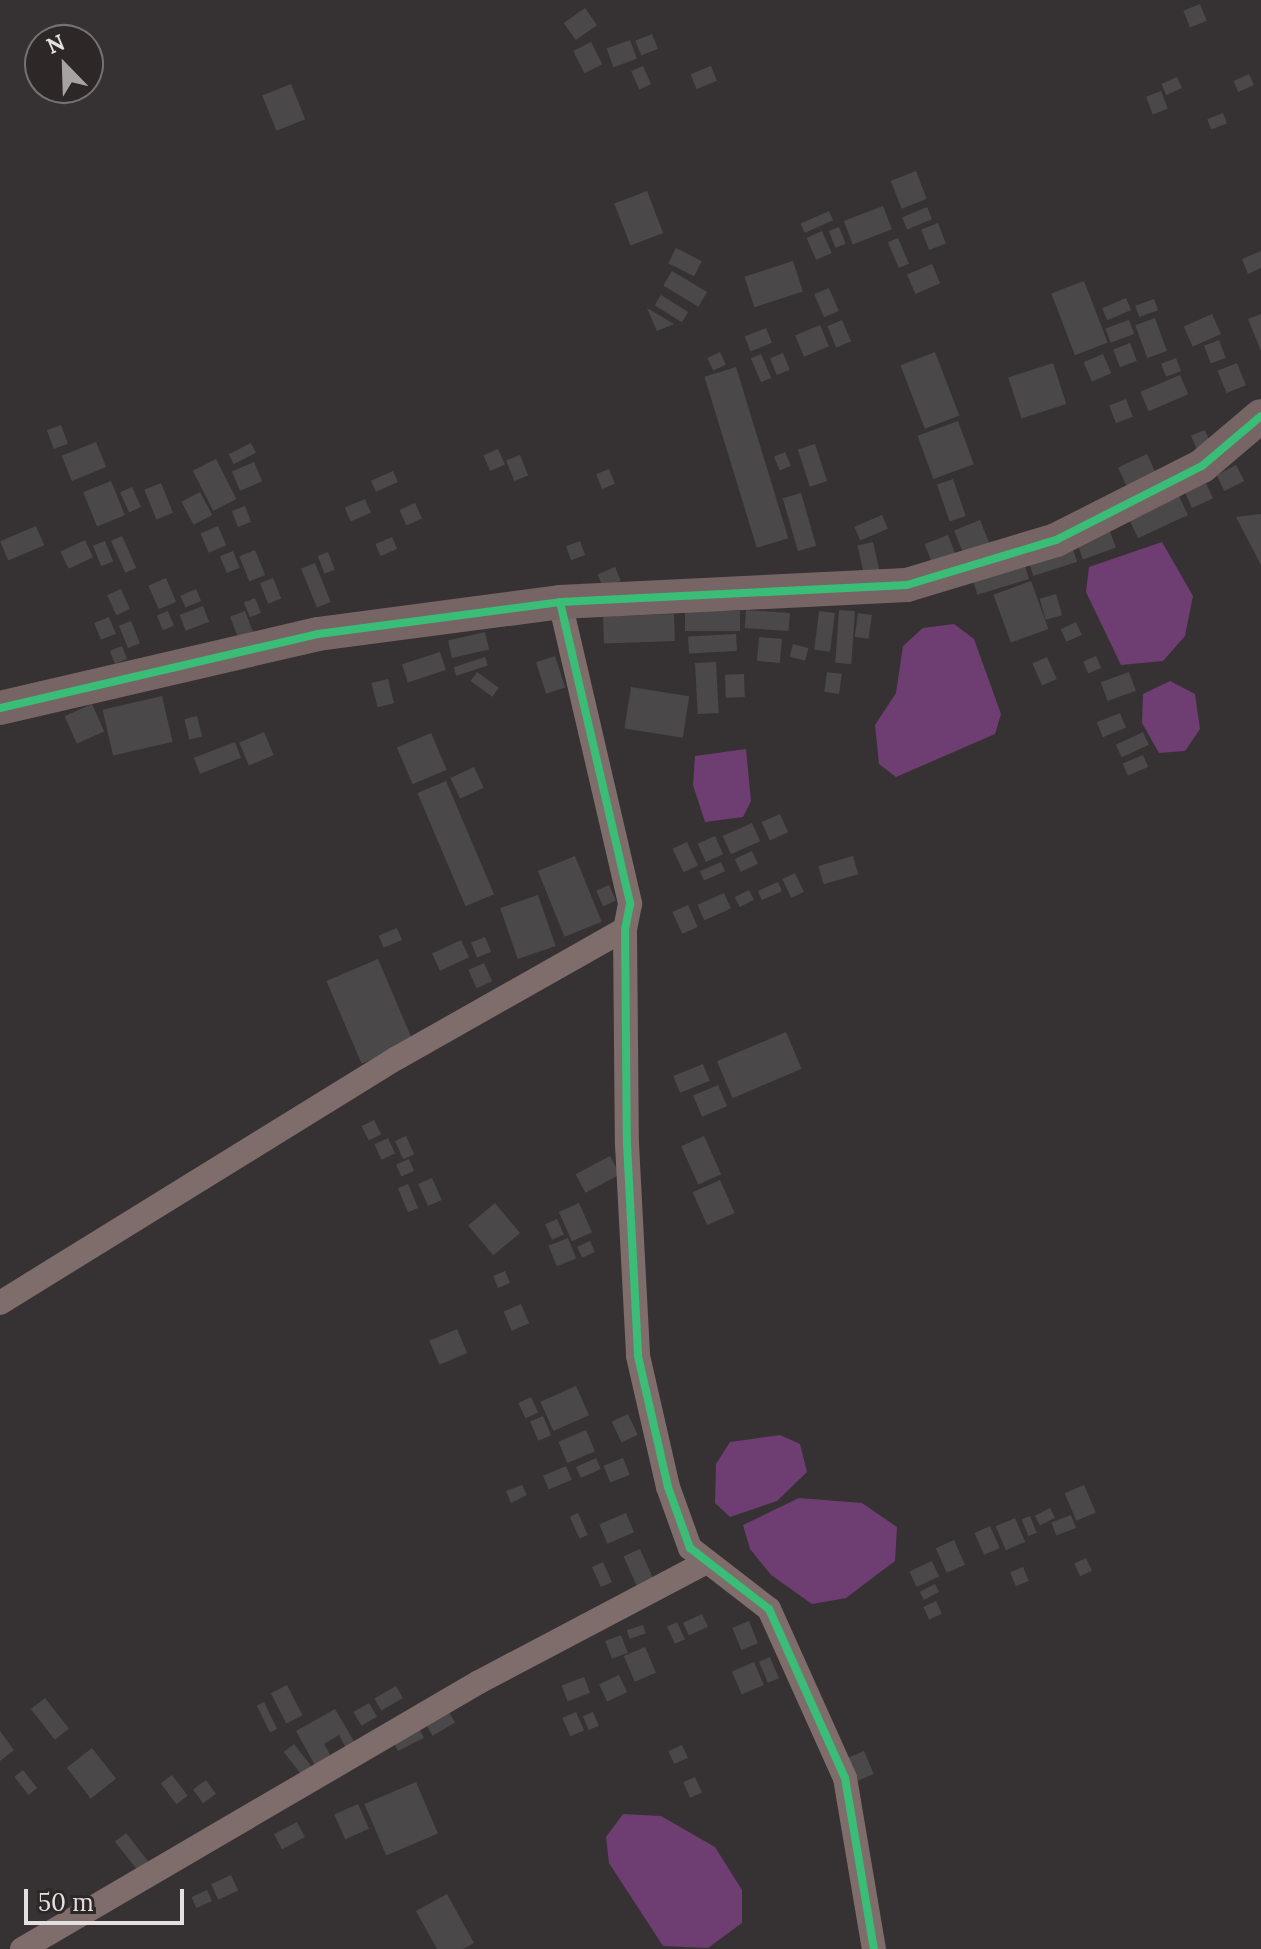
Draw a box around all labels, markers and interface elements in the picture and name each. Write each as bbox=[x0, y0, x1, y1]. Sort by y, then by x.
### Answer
north arrow bbox=[24, 24, 104, 104]
text: N bbox=[42, 28, 69, 60]
scale bar bbox=[28, 1873, 188, 1923]
text: 50 m bbox=[38, 1887, 94, 1918]

